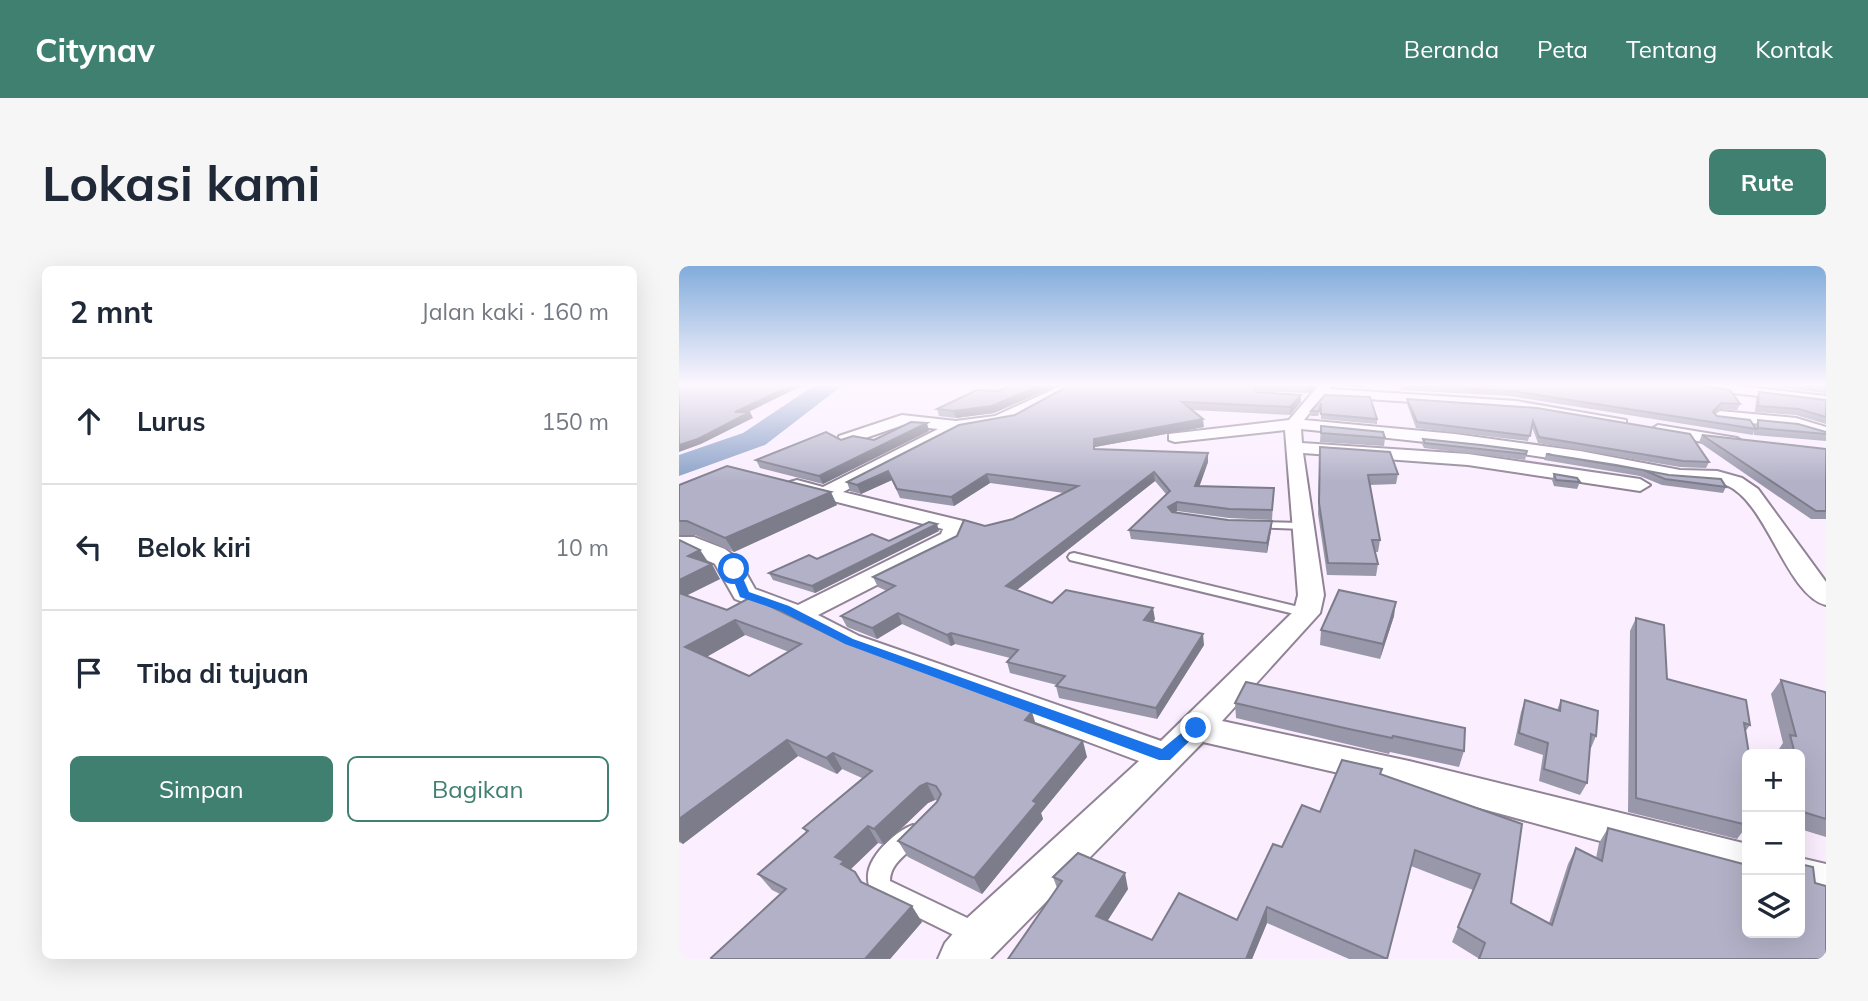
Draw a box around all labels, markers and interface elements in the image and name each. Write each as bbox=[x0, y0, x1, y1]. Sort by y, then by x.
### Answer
text: Citynav bbox=[35, 29, 155, 70]
text: Beranda bbox=[1404, 34, 1499, 64]
text: Peta bbox=[1537, 34, 1588, 64]
text: Tentang bbox=[1626, 34, 1717, 64]
text: Kontak bbox=[1755, 34, 1833, 64]
button: Rute bbox=[1709, 149, 1826, 215]
text: Lokasi kami bbox=[42, 152, 320, 213]
text: 2 mnt bbox=[70, 293, 153, 331]
text: Jalan kaki · 160 m bbox=[421, 297, 609, 326]
icon: ahead bbox=[70, 402, 108, 440]
text: Lurus bbox=[137, 405, 206, 438]
text: 150 m bbox=[541, 407, 609, 436]
icon: left bbox=[70, 528, 108, 566]
text: Belok kiri bbox=[137, 531, 251, 564]
text: 10 m bbox=[555, 533, 609, 562]
route start bbox=[718, 553, 749, 584]
icon: arrive bbox=[70, 654, 108, 692]
text: Tiba di tujuan bbox=[137, 657, 309, 690]
route end bbox=[1180, 712, 1211, 743]
map controls bbox=[1742, 749, 1805, 938]
button: + bbox=[1742, 749, 1805, 812]
button: Simpan bbox=[70, 756, 333, 822]
button: Bagikan bbox=[347, 756, 609, 822]
button: − bbox=[1742, 812, 1805, 875]
button: layers bbox=[1742, 875, 1805, 938]

